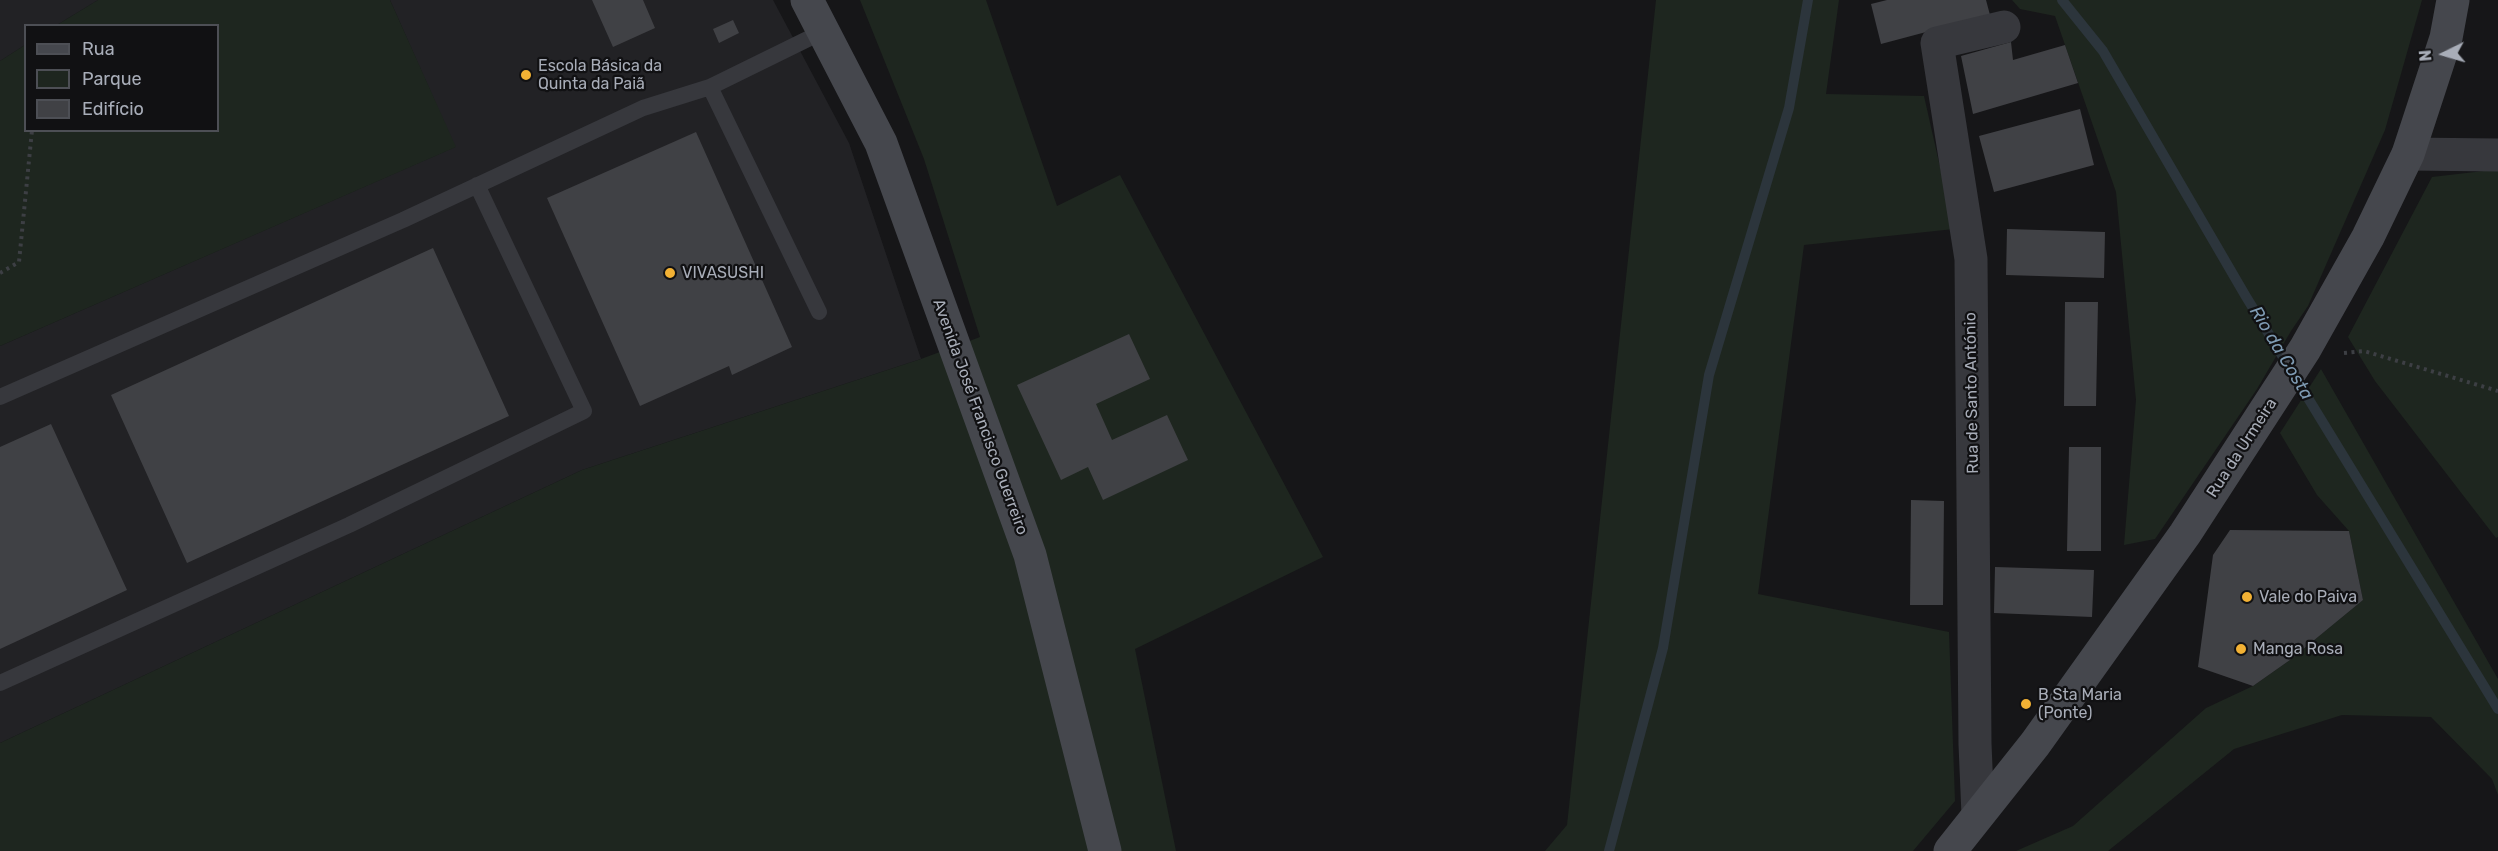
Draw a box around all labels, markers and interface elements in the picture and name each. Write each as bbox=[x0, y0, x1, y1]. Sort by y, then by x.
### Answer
legend bbox=[24, 24, 219, 132]
north arrow bbox=[2414, 24, 2474, 84]
text: Rua bbox=[82, 38, 115, 60]
text: N bbox=[2416, 49, 2436, 62]
place label: Escola Básica da Quinta da Paiã bbox=[538, 56, 662, 94]
text: Parque bbox=[82, 68, 142, 90]
marker: Escola Básica da Quinta da Paiã bbox=[519, 68, 533, 82]
text: Edifício bbox=[82, 98, 144, 120]
place label: VIVASUSHI bbox=[682, 263, 764, 283]
marker: VIVASUSHI bbox=[663, 266, 677, 280]
street label: Avenida José Francisco Guerreiro bbox=[928, 296, 1032, 538]
water label: Rio da Costa bbox=[2245, 302, 2317, 404]
street label: Rua de Santo António bbox=[1961, 312, 1983, 474]
street label: Rua da Urmeira bbox=[2203, 395, 2281, 501]
place label: Vale do Paiva bbox=[2259, 587, 2357, 607]
marker: Vale do Paiva bbox=[2240, 590, 2254, 604]
place label: Manga Rosa bbox=[2253, 639, 2343, 659]
marker: Manga Rosa bbox=[2234, 642, 2248, 656]
place label: B Sta Maria (Ponte) bbox=[2038, 685, 2122, 723]
marker: B Sta Maria (Ponte) bbox=[2019, 697, 2033, 711]

